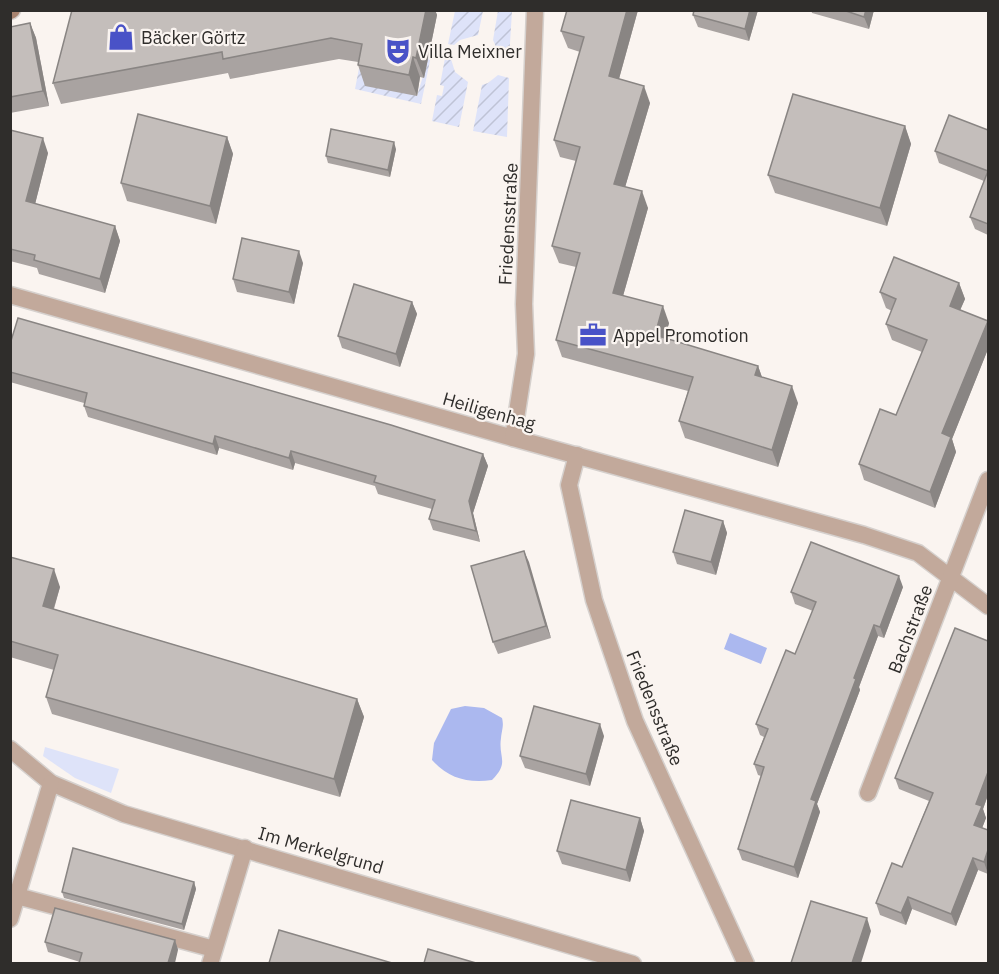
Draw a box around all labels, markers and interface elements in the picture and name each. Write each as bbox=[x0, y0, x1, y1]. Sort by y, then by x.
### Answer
shop icon: Bäcker Görtz bbox=[106, 22, 136, 52]
place label: Bäcker Görtz bbox=[141, 26, 245, 49]
theatre icon: Villa Meixner bbox=[383, 36, 413, 66]
place label: Villa Meixner bbox=[418, 40, 522, 63]
street label: Friedensstraße bbox=[493, 162, 523, 286]
office icon: Appel Promotion bbox=[578, 320, 608, 350]
place label: Appel Promotion bbox=[613, 324, 749, 347]
street label: Heiligenhag bbox=[440, 387, 538, 435]
street label: Bachstraße bbox=[883, 581, 937, 677]
street label: Friedensstraße bbox=[621, 647, 689, 769]
street label: Im Merkelgrund bbox=[256, 821, 386, 879]

